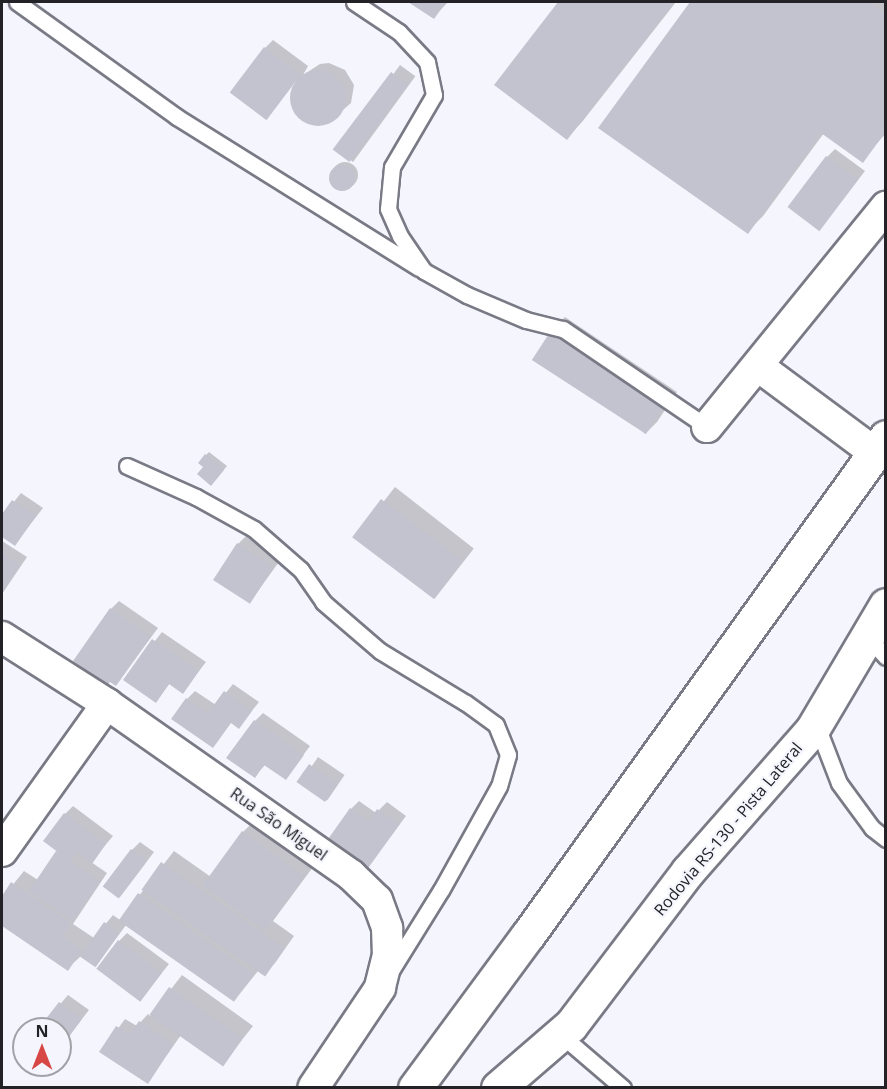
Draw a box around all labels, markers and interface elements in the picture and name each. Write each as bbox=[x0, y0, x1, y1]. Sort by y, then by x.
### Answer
street label: Rodovia RS-130 - Pista Lateral bbox=[650, 739, 806, 919]
street label: Rua São Miguel bbox=[227, 783, 331, 865]
north arrow bbox=[12, 1017, 72, 1077]
text: N bbox=[35, 1020, 49, 1042]

